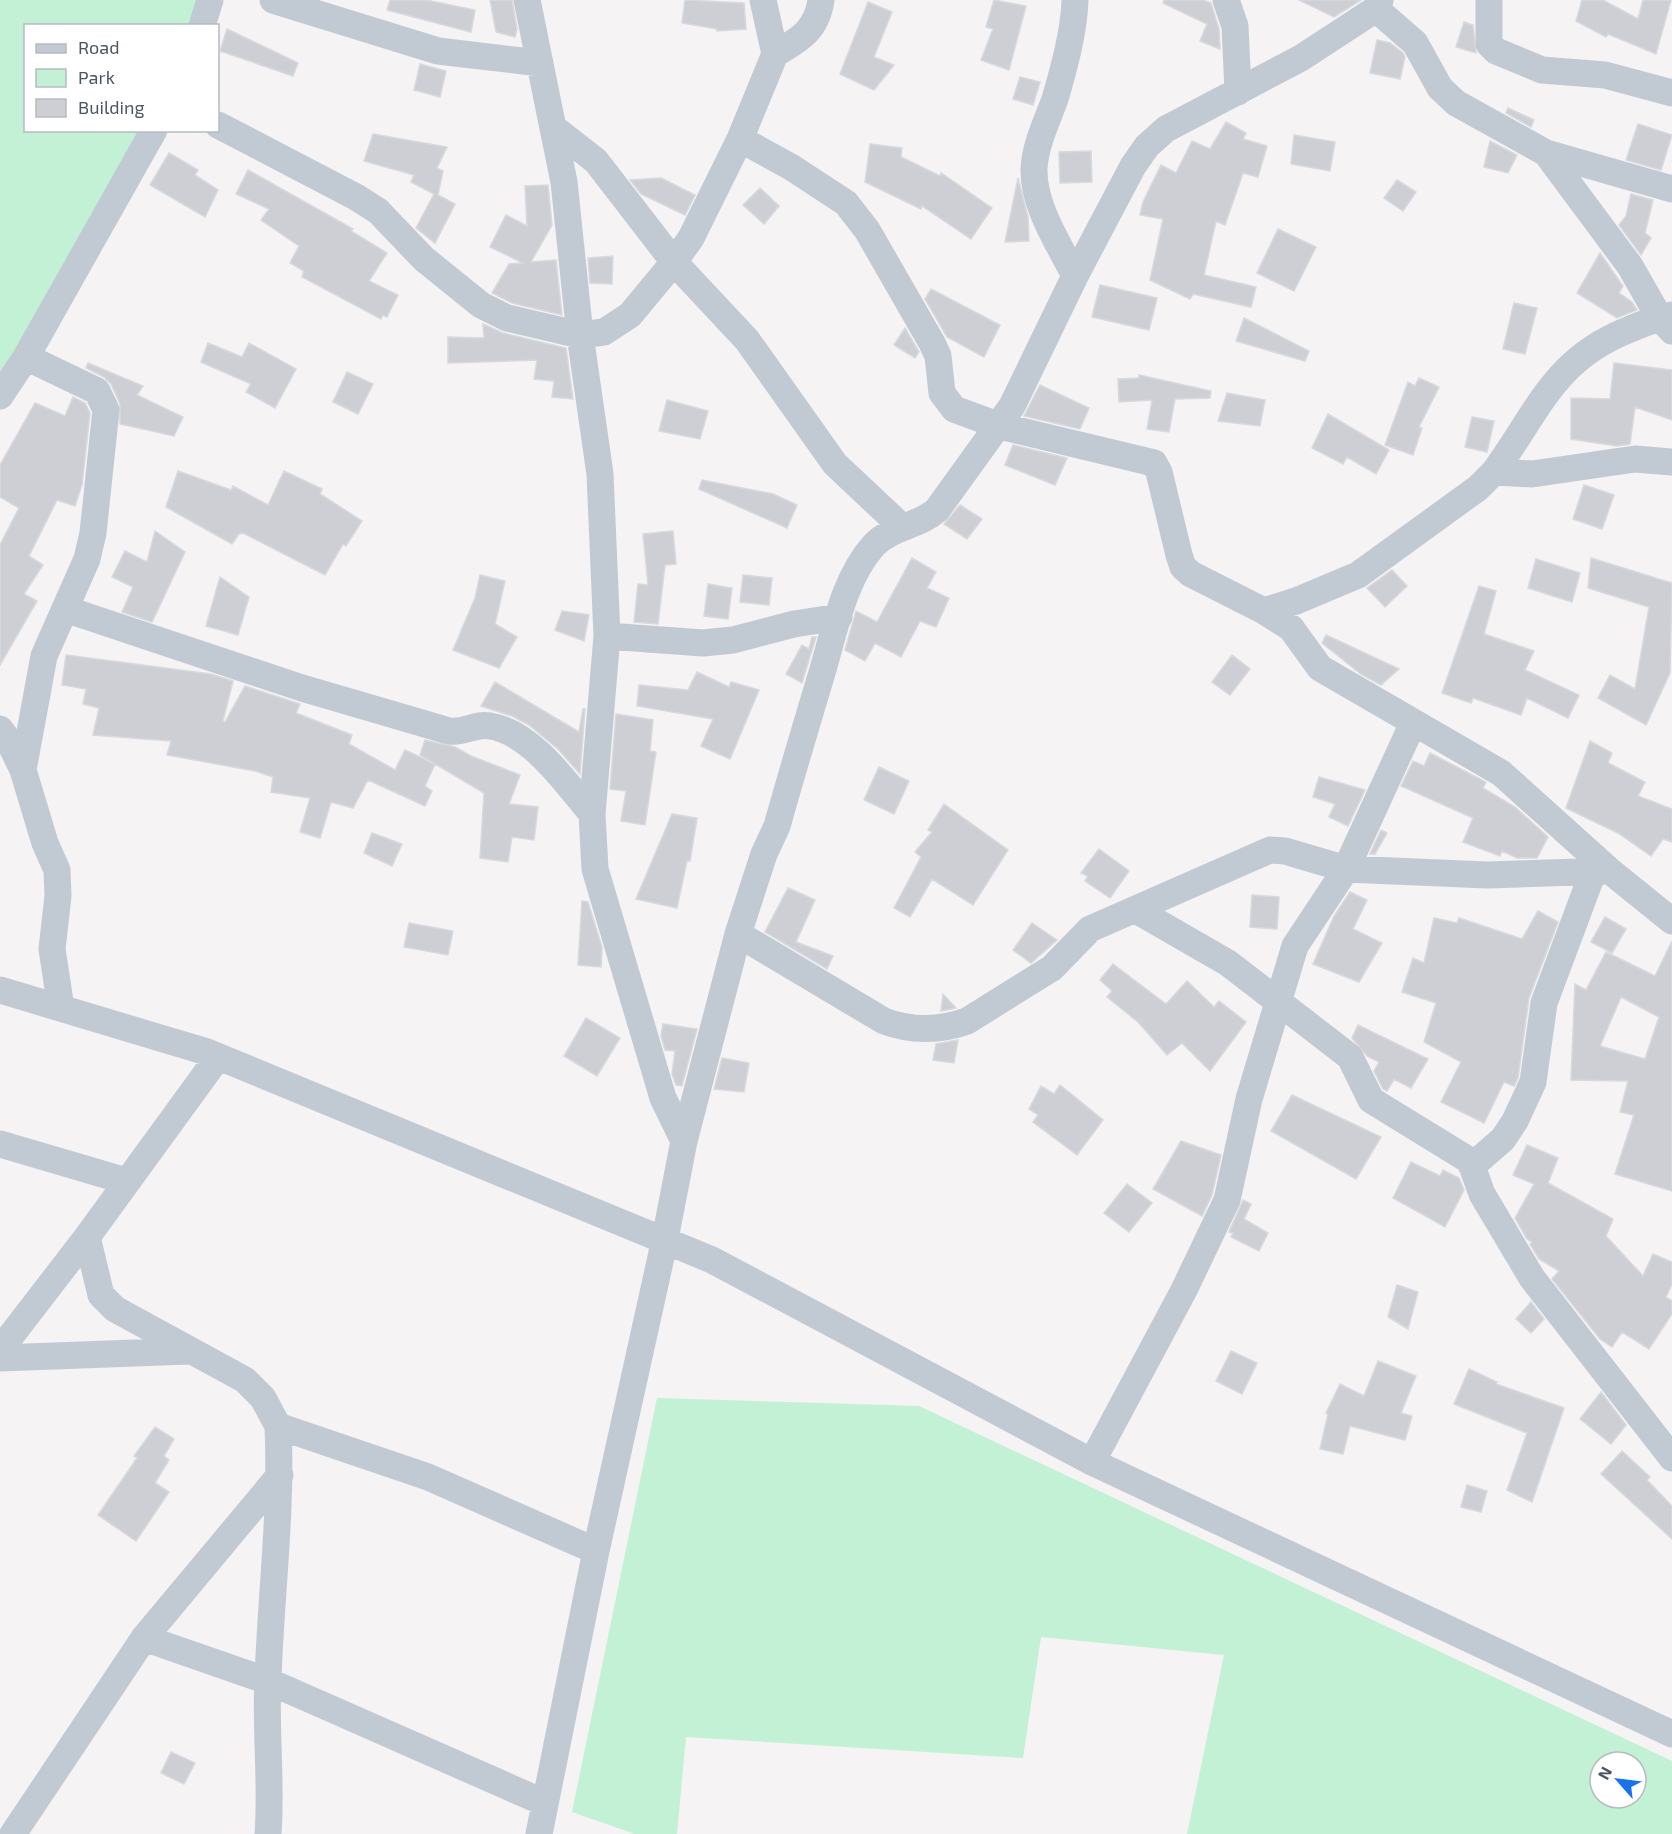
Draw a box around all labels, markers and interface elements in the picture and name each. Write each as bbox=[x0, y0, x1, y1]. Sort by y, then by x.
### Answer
legend bbox=[24, 24, 219, 132]
text: Road bbox=[78, 36, 119, 58]
text: Park bbox=[78, 66, 115, 88]
text: Building bbox=[78, 96, 145, 118]
north arrow bbox=[1588, 1750, 1648, 1810]
text: N bbox=[1593, 1763, 1615, 1782]

